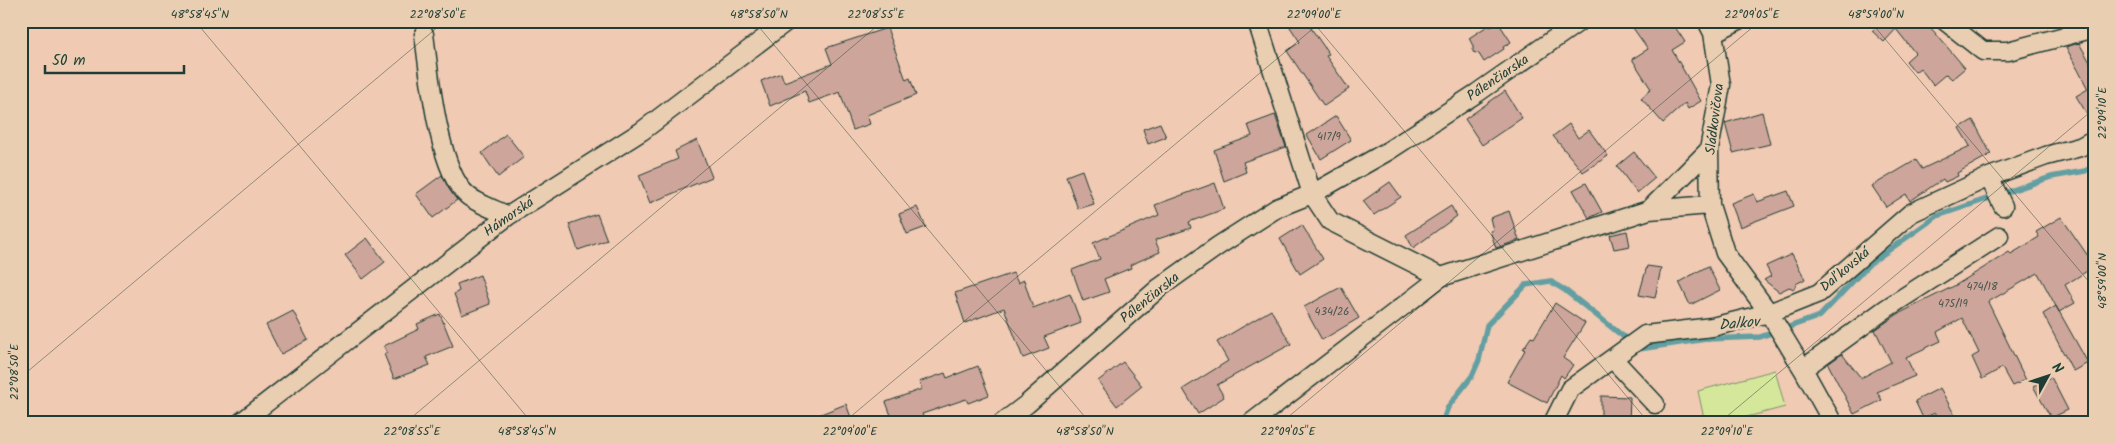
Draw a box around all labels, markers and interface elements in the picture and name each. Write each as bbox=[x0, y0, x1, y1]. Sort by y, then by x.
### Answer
text: 48°58'45"N bbox=[171, 5, 229, 24]
text: 22°08'50"E bbox=[410, 5, 467, 24]
text: 48°58'50"N bbox=[730, 5, 788, 24]
text: 22°08'55"E bbox=[848, 5, 905, 24]
text: 22°09'00"E bbox=[1287, 5, 1342, 24]
text: 22°09'05"E bbox=[1724, 5, 1781, 24]
text: 48°59'00"N bbox=[1848, 5, 1904, 24]
scale bar bbox=[45, 42, 184, 74]
text: 50 m bbox=[52, 49, 86, 73]
street label: Pálenčiarska bbox=[1462, 49, 1534, 107]
street label: Sládkovičova bbox=[1700, 82, 1730, 156]
text: 22°09'10"E bbox=[2093, 86, 2112, 139]
house number: 417/9 bbox=[1317, 128, 1342, 146]
street label: Hámorská bbox=[479, 191, 540, 242]
street label: Daľkovská bbox=[1815, 241, 1876, 298]
text: 48°59'00"N bbox=[2093, 253, 2112, 309]
street label: Pálenčiarska bbox=[1115, 267, 1185, 329]
house number: 474/18 bbox=[1966, 278, 1998, 296]
house number: 475/19 bbox=[1938, 295, 1969, 313]
house number: 434/26 bbox=[1315, 303, 1349, 321]
water label: Dalkov bbox=[1718, 310, 1763, 338]
text: 22°08'50"E bbox=[5, 343, 24, 400]
north arrow bbox=[2024, 352, 2074, 402]
text: N bbox=[2046, 358, 2069, 379]
text: 22°08'55"E bbox=[384, 422, 441, 441]
text: 48°58'45"N bbox=[498, 422, 556, 441]
text: 22°09'00"E bbox=[823, 422, 878, 441]
text: 48°58'50"N bbox=[1056, 422, 1114, 441]
text: 22°09'05"E bbox=[1260, 422, 1317, 441]
text: 22°09'10"E bbox=[1701, 422, 1754, 441]

